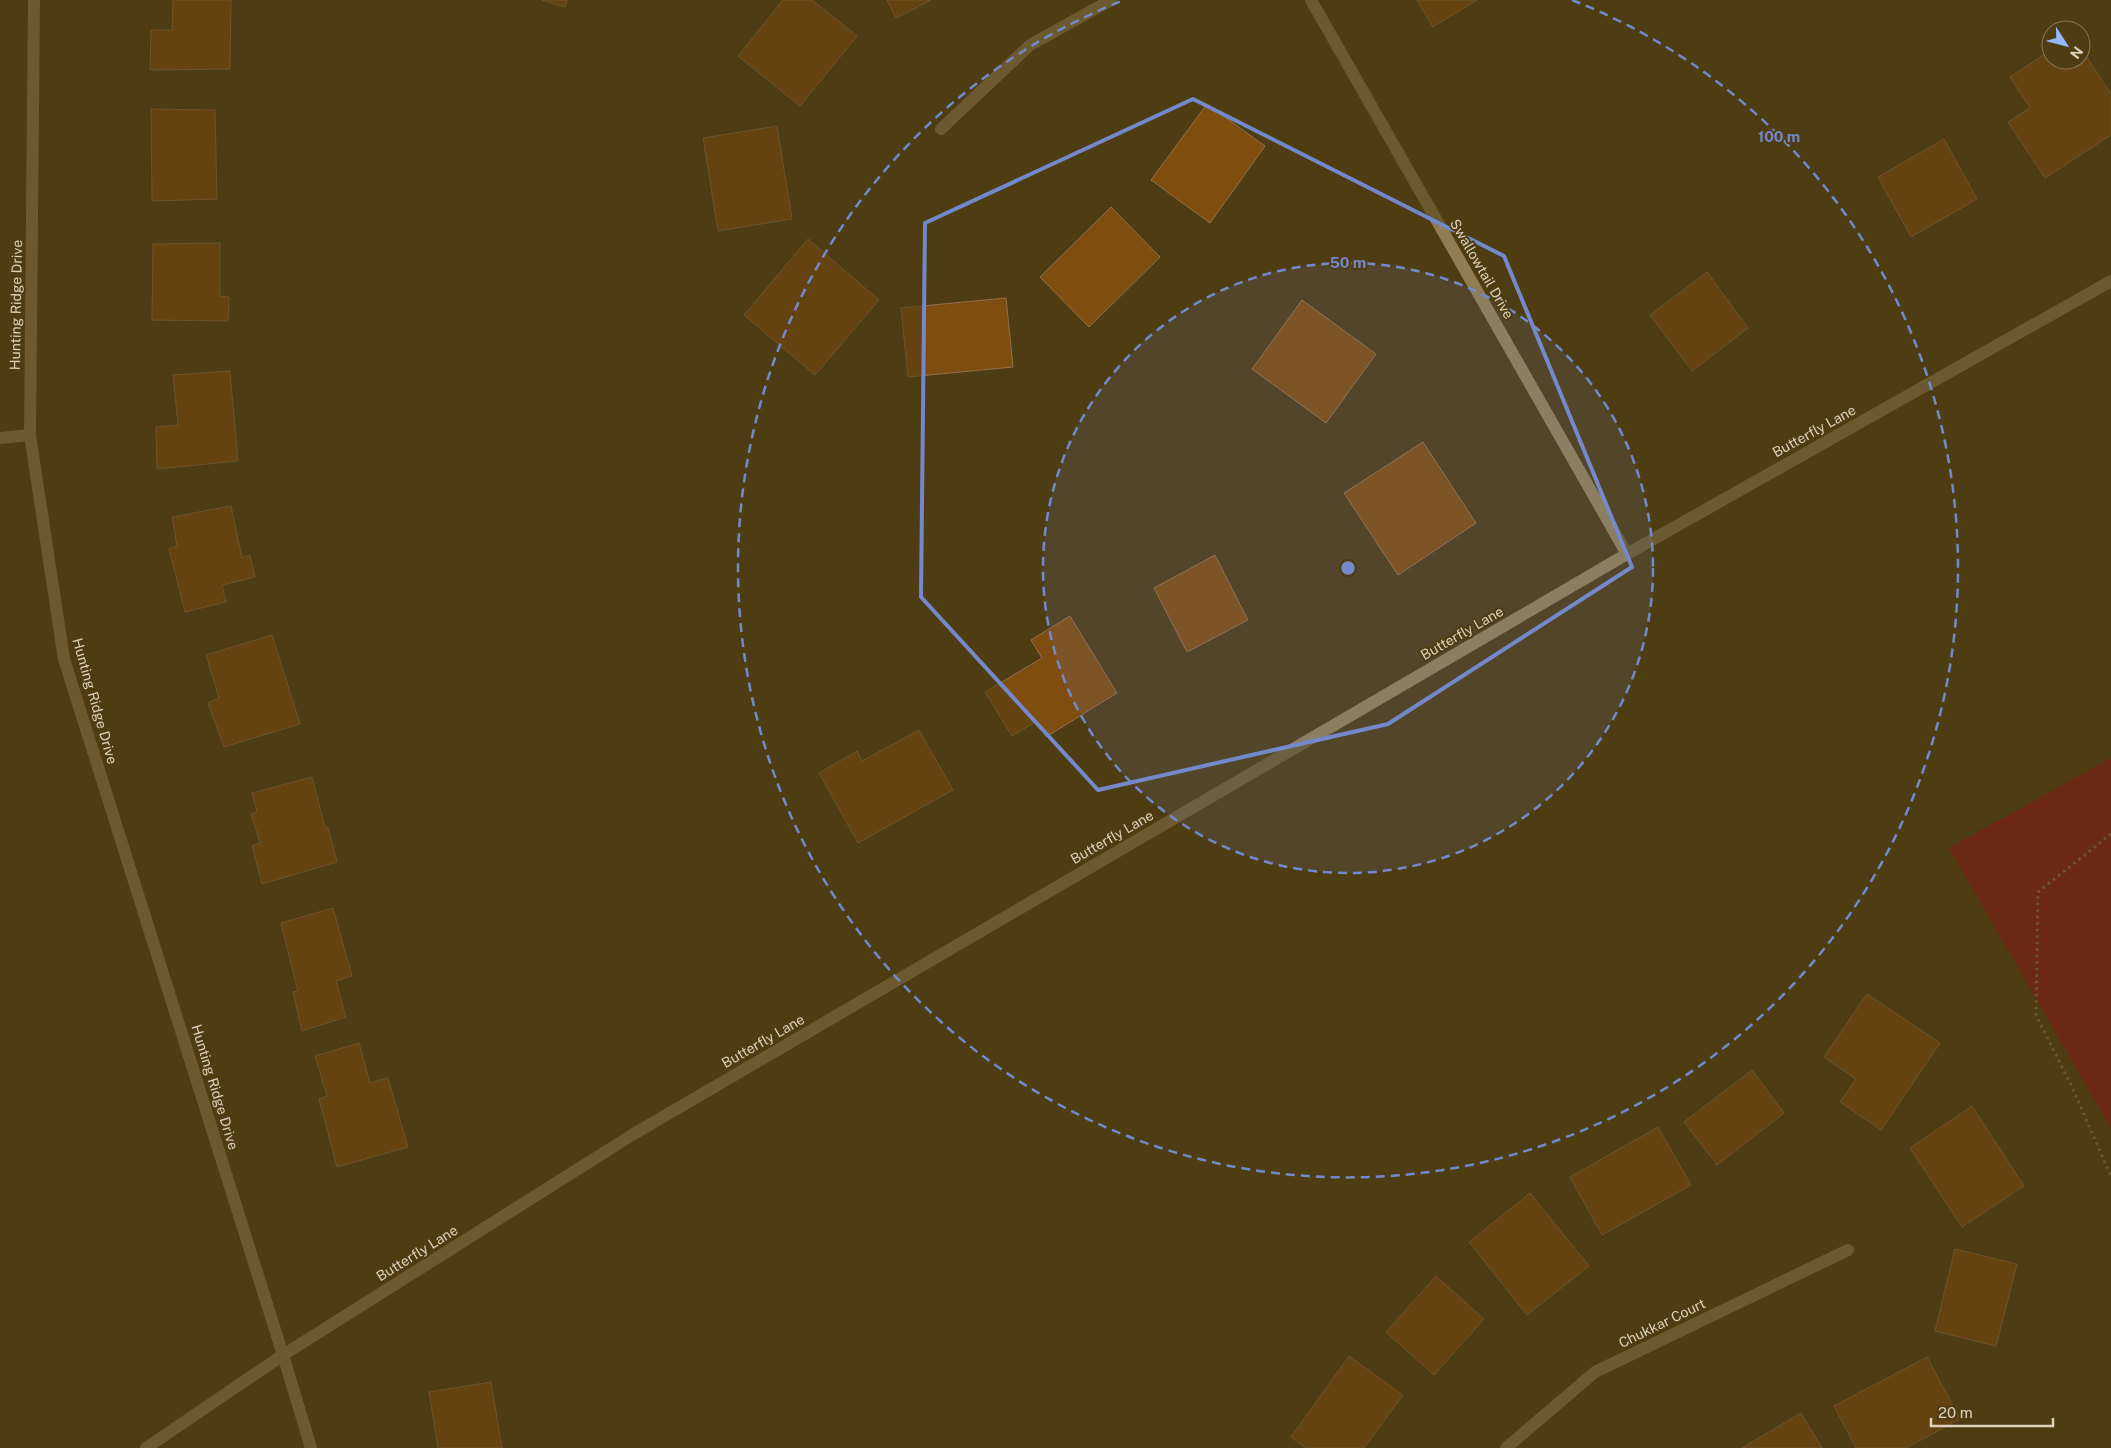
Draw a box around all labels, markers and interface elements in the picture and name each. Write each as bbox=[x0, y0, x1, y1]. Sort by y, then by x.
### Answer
north arrow bbox=[2041, 20, 2091, 70]
text: N bbox=[2067, 44, 2086, 62]
text: 100 m bbox=[1758, 128, 1800, 145]
street label: Swallowtail Drive bbox=[1447, 216, 1517, 322]
street label: Hunting Ridge Drive bbox=[7, 240, 25, 370]
text: 50 m bbox=[1330, 254, 1366, 271]
street label: Butterfly Lane bbox=[1770, 402, 1858, 460]
centre of rings bbox=[1339, 559, 1357, 577]
street label: Butterfly Lane bbox=[1418, 603, 1506, 663]
street label: Hunting Ridge Drive bbox=[69, 636, 121, 766]
street label: Butterfly Lane bbox=[1068, 807, 1156, 867]
street label: Butterfly Lane bbox=[719, 1011, 807, 1071]
street label: Hunting Ridge Drive bbox=[188, 1022, 242, 1152]
street label: Butterfly Lane bbox=[373, 1222, 461, 1284]
street label: Chukkar Court bbox=[1616, 1295, 1708, 1351]
scale bar bbox=[1931, 1396, 2054, 1428]
text: 20 m bbox=[1938, 1404, 1973, 1421]

